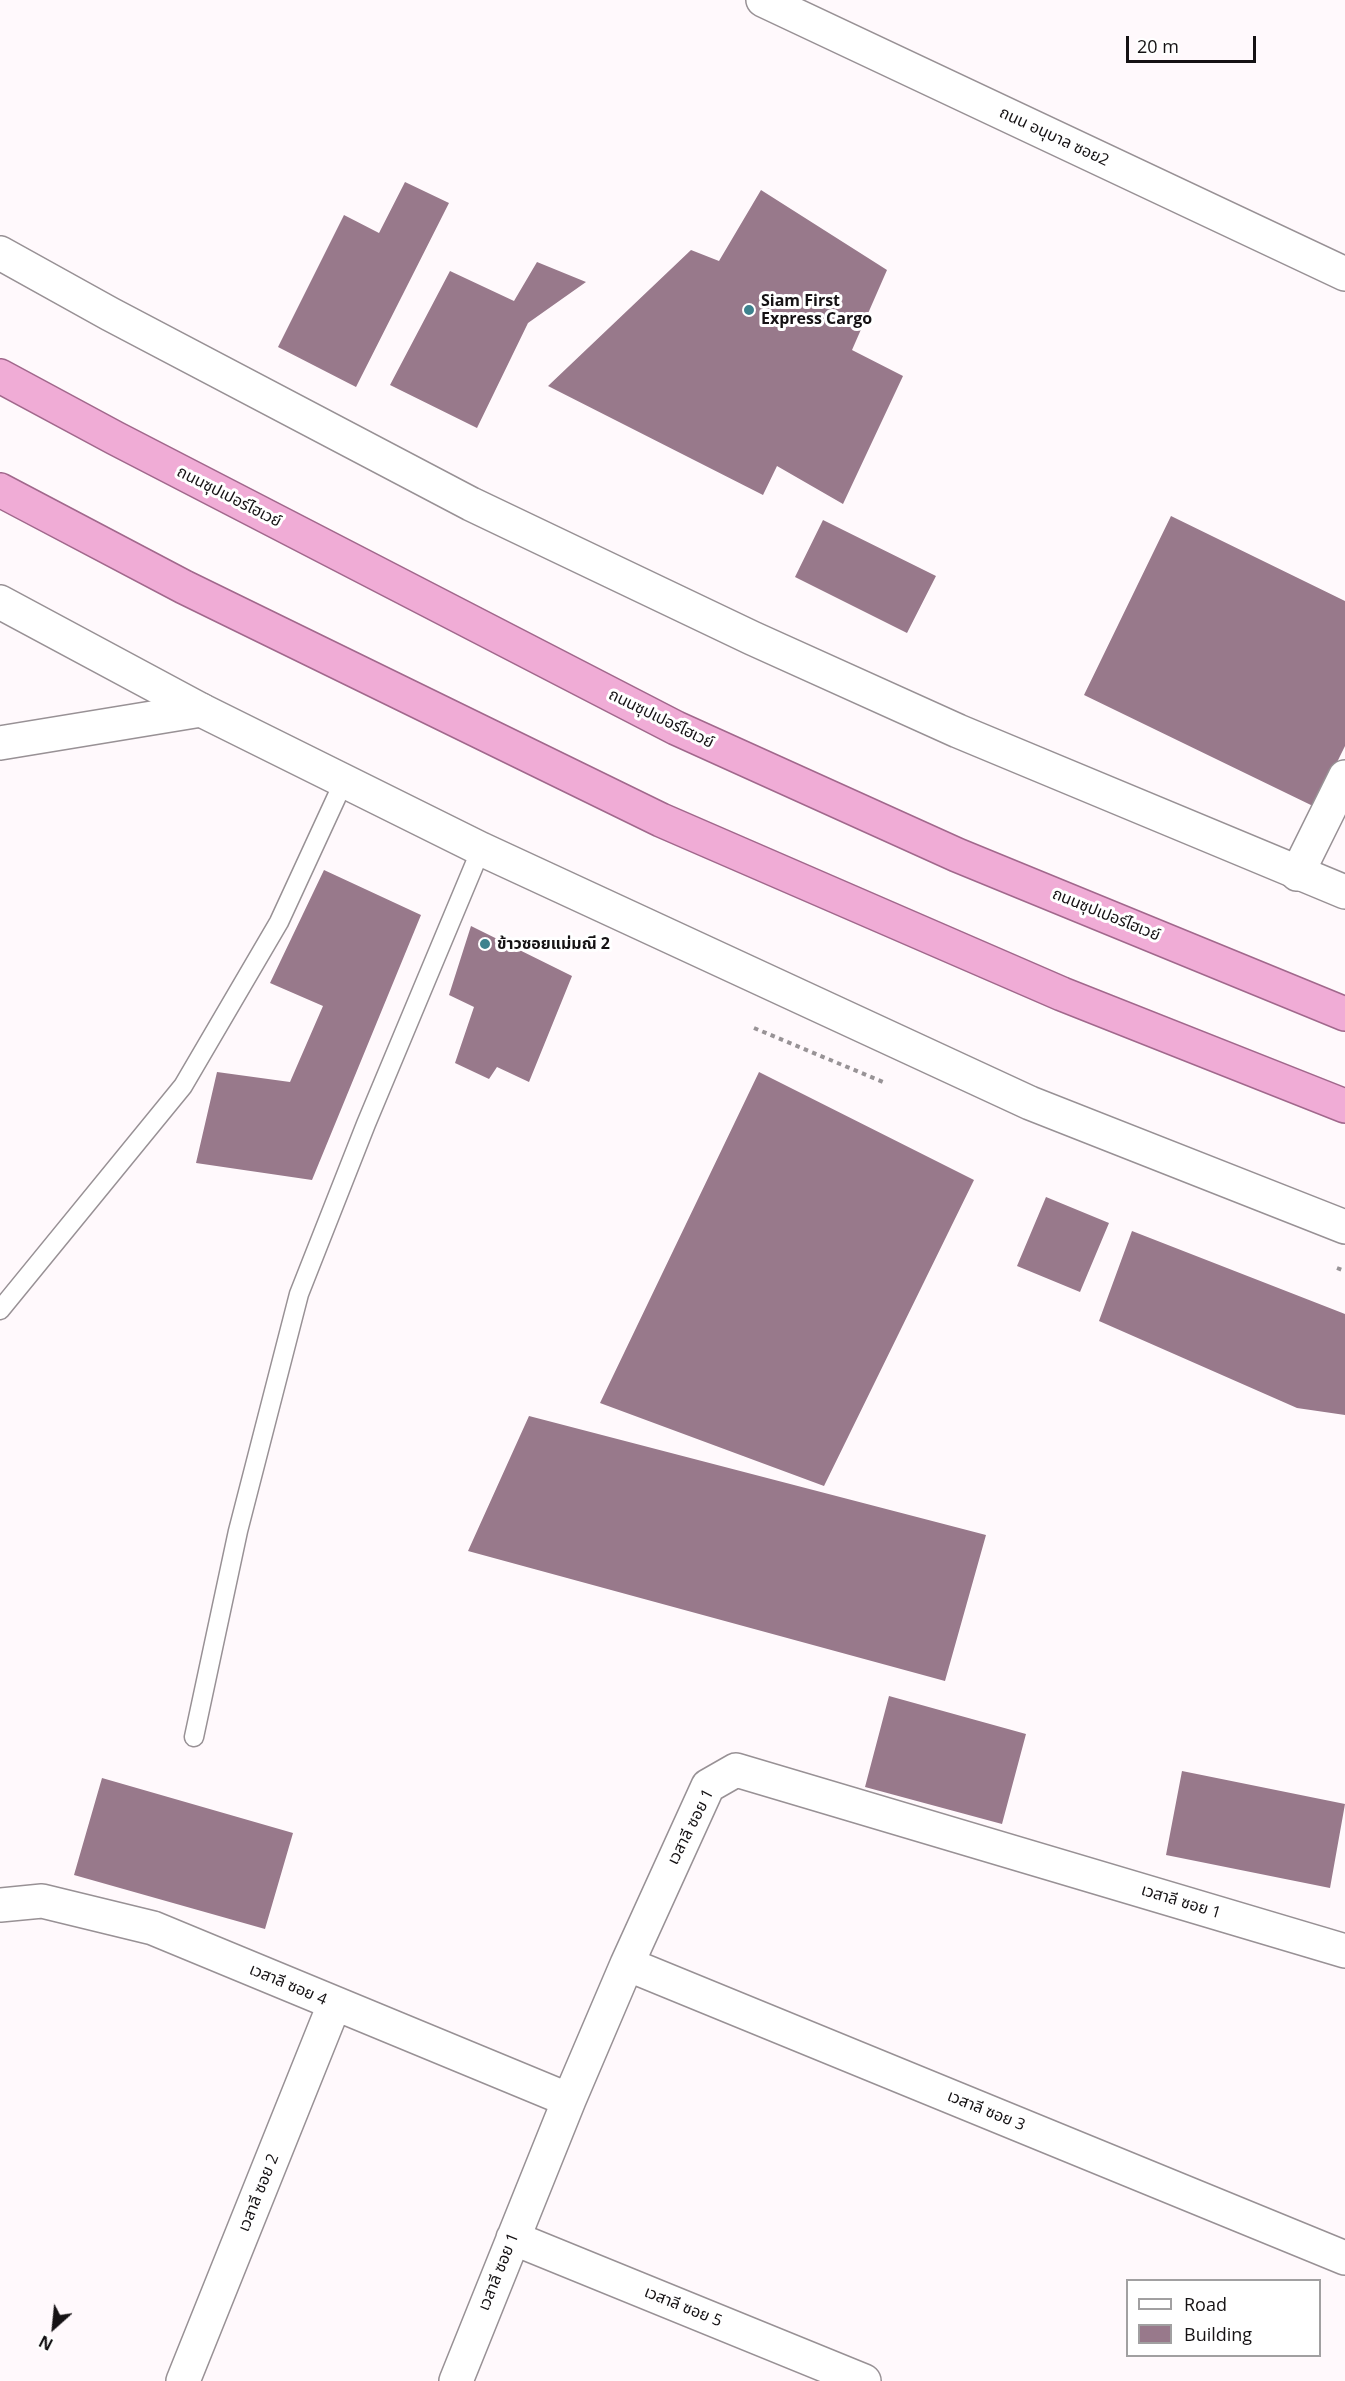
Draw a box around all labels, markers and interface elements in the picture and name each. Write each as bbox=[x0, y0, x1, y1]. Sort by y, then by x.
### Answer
scale bar bbox=[1129, 24, 1260, 62]
text: 20 m bbox=[1137, 34, 1179, 58]
street label: ถนน อนุบาล ซอย2 bbox=[996, 103, 1112, 171]
place label: Siam First Express Cargo bbox=[761, 291, 872, 329]
marker: Siam First Express Cargo bbox=[742, 303, 756, 317]
street label: ถนนซุปเปอร์ไฮเวย์ bbox=[174, 462, 284, 532]
street label: ถนนซุปเปอร์ไฮเวย์ bbox=[605, 685, 717, 753]
street label: ถนนซุปเปอร์ไฮเวย์ bbox=[1049, 885, 1163, 945]
place label: ข้าวซอยแม่มณี 2 bbox=[497, 934, 610, 954]
marker: ข้าวซอยแม่มณี 2 bbox=[478, 937, 492, 951]
street label: เวสาลี ซอย 1 bbox=[664, 1786, 718, 1868]
street label: เวสาลี ซอย 1 bbox=[1139, 1881, 1223, 1923]
street label: เวสาลี ซอย 4 bbox=[246, 1960, 330, 2010]
street label: เวสาลี ซอย 3 bbox=[944, 2087, 1028, 2135]
street label: เวสาลี ซอย 2 bbox=[235, 2151, 283, 2235]
street label: เวสาลี ซอย 1 bbox=[475, 2230, 523, 2314]
legend bbox=[1126, 2279, 1321, 2357]
street label: เวสาลี ซอย 5 bbox=[641, 2283, 725, 2331]
text: Road bbox=[1184, 2292, 1227, 2316]
north arrow bbox=[24, 2297, 84, 2357]
text: Building bbox=[1184, 2322, 1252, 2346]
text: N bbox=[35, 2330, 57, 2356]

